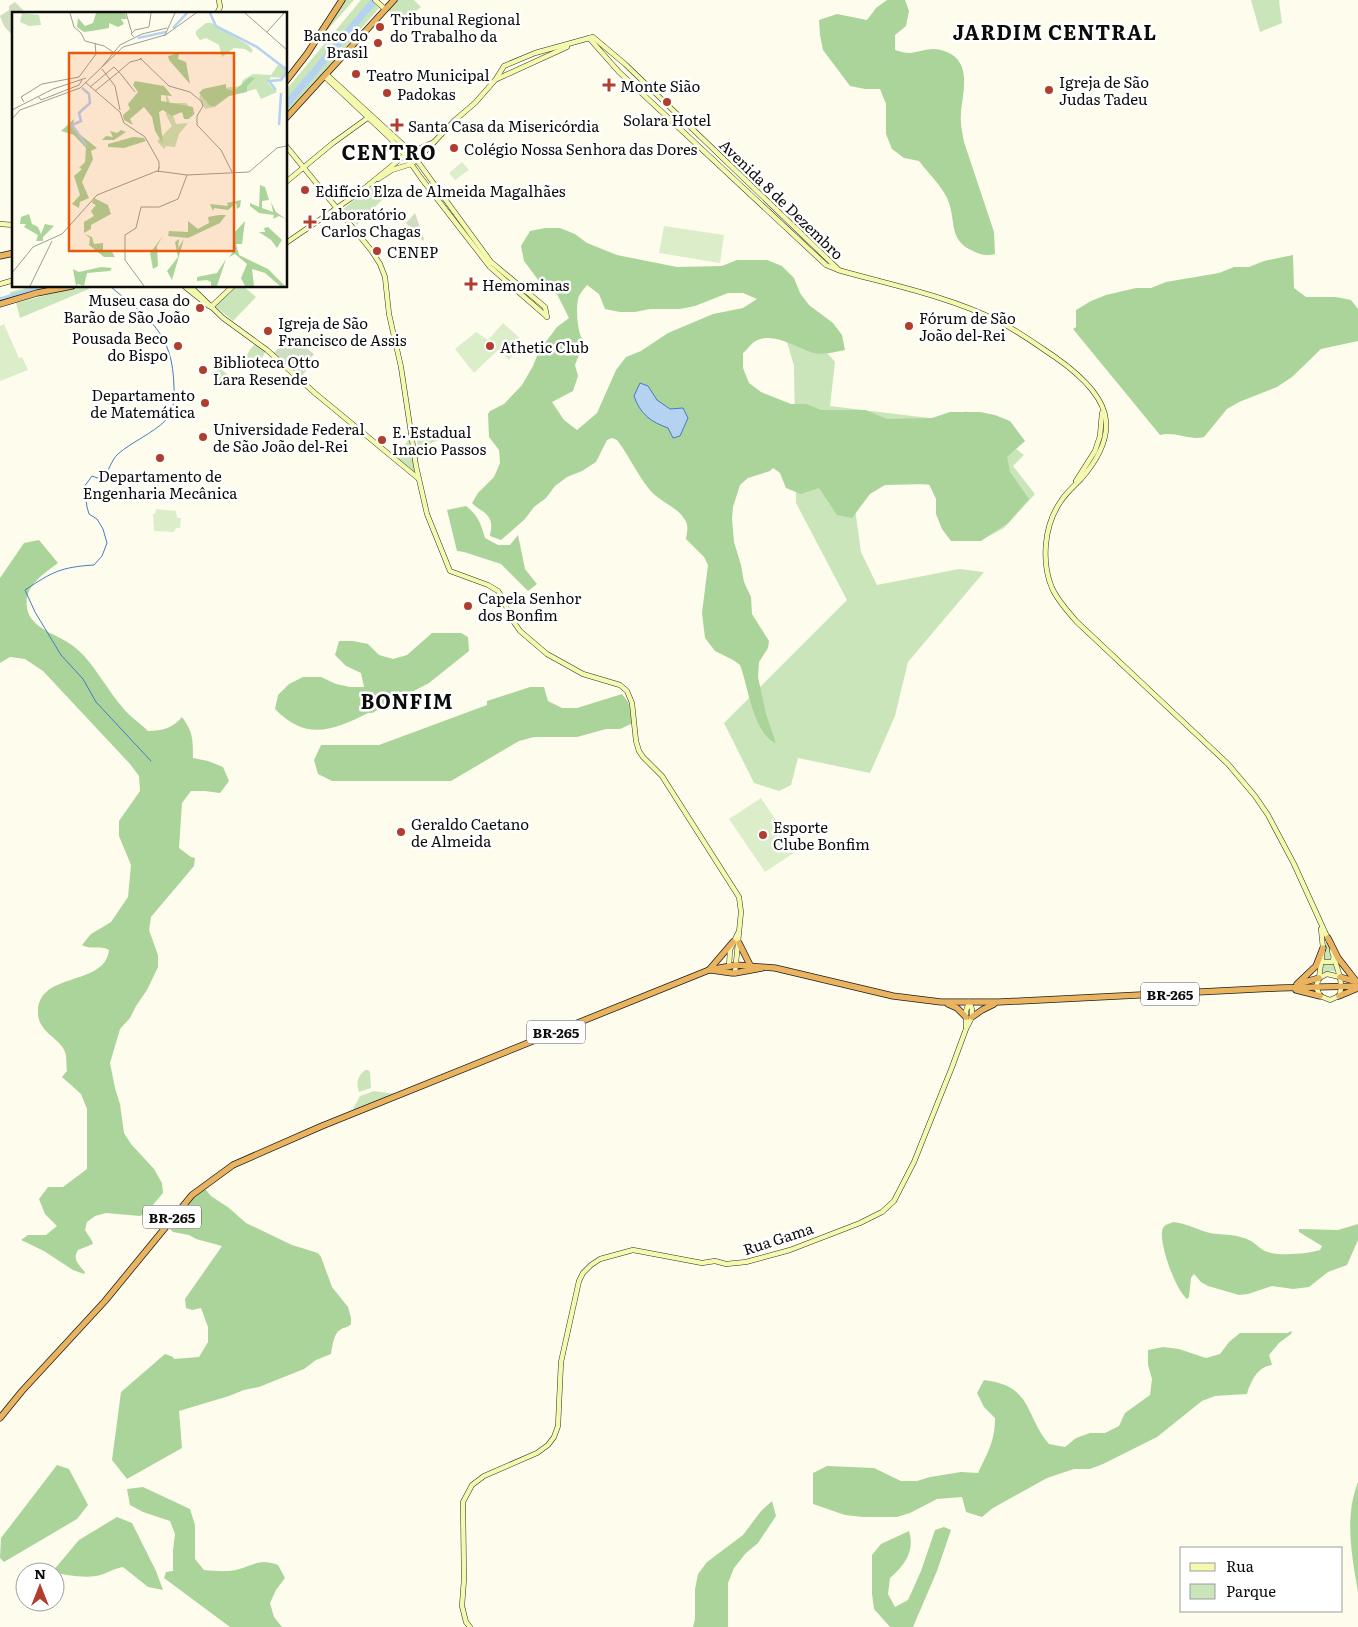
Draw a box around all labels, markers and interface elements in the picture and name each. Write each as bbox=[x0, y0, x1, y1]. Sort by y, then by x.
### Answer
place label: Tribunal Regional do Trabalho da bbox=[390, 7, 520, 47]
inset map bbox=[12, 12, 288, 288]
district label: JARDIM CENTRAL bbox=[953, 16, 1157, 46]
marker: Tribunal Regional do Trabalho da bbox=[374, 21, 386, 33]
place label: Banco do Brasil bbox=[303, 23, 368, 63]
marker: Banco do Brasil bbox=[372, 37, 384, 49]
place label: Teatro Municipal bbox=[366, 63, 490, 86]
marker: Teatro Municipal bbox=[350, 68, 362, 80]
place label: Igreja de São Judas Tadeu bbox=[1059, 70, 1149, 110]
place label: Monte Sião bbox=[620, 74, 701, 97]
marker: Monte Sião bbox=[602, 78, 616, 92]
place label: Padokas bbox=[397, 82, 456, 105]
marker: Igreja de São Judas Tadeu bbox=[1043, 84, 1055, 96]
marker: Padokas bbox=[381, 87, 393, 99]
marker: Solara Hotel bbox=[661, 96, 673, 108]
place label: Solara Hotel bbox=[623, 108, 711, 131]
place label: Santa Casa da Misericórdia bbox=[408, 114, 600, 137]
marker: Santa Casa da Misericórdia bbox=[390, 118, 404, 132]
street label: Avenida 8 de Dezembro bbox=[715, 133, 849, 265]
district label: CENTRO bbox=[342, 136, 436, 166]
place label: Colégio Nossa Senhora das Dores bbox=[464, 137, 698, 160]
marker: Colégio Nossa Senhora das Dores bbox=[448, 142, 460, 154]
place label: Edifício Elza de Almeida Magalhães bbox=[315, 179, 566, 202]
marker: Edifício Elza de Almeida Magalhães bbox=[299, 184, 311, 196]
place label: Laboratório Carlos Chagas bbox=[321, 202, 421, 242]
marker: Laboratório Carlos Chagas bbox=[303, 215, 317, 229]
place label: CENEP bbox=[387, 240, 438, 263]
marker: CENEP bbox=[371, 245, 383, 257]
place label: Hemominas bbox=[482, 273, 570, 296]
marker: Hemominas bbox=[464, 277, 478, 291]
place label: Museu casa do Barão de São João bbox=[64, 288, 190, 328]
marker: Museu casa do Barão de São João bbox=[194, 302, 206, 314]
place label: Fórum de São João del-Rei bbox=[919, 306, 1016, 346]
place label: Igreja de São Francisco de Assis bbox=[278, 311, 407, 351]
marker: Fórum de São João del-Rei bbox=[903, 320, 915, 332]
marker: Igreja de São Francisco de Assis bbox=[262, 325, 274, 337]
place label: Pousada Beco do Bispo bbox=[72, 326, 168, 366]
place label: Athetic Club bbox=[500, 335, 589, 358]
marker: Pousada Beco do Bispo bbox=[172, 340, 184, 352]
marker: Athetic Club bbox=[484, 340, 496, 352]
place label: Biblioteca Otto Lara Resende bbox=[213, 350, 320, 390]
marker: Biblioteca Otto Lara Resende bbox=[197, 364, 209, 376]
place label: Departamento de Matemática bbox=[90, 383, 196, 423]
marker: Departamento de Matemática bbox=[199, 397, 211, 409]
place label: Universidade Federal de São João del-Rei bbox=[213, 417, 365, 457]
place label: E. Estadual Inacio Passos bbox=[392, 420, 486, 460]
marker: Universidade Federal de São João del-Rei bbox=[197, 431, 209, 443]
marker: E. Estadual Inacio Passos bbox=[376, 434, 388, 446]
marker: Departamento de Engenharia Mecânica bbox=[154, 452, 166, 464]
place label: Departamento de Engenharia Mecânica bbox=[83, 464, 238, 504]
place label: Capela Senhor dos Bonfim bbox=[478, 586, 581, 626]
marker: Capela Senhor dos Bonfim bbox=[462, 600, 474, 612]
district label: BONFIM bbox=[360, 685, 454, 715]
place label: Geraldo Caetano de Almeida bbox=[411, 812, 529, 852]
place label: Esporte Clube Bonfim bbox=[773, 815, 870, 855]
marker: Geraldo Caetano de Almeida bbox=[395, 826, 407, 838]
marker: Esporte Clube Bonfim bbox=[757, 829, 769, 841]
road number: BR-265 bbox=[1141, 982, 1199, 1006]
road number: BR-265 bbox=[527, 1020, 585, 1044]
road number: BR-265 bbox=[143, 1206, 201, 1228]
street label: Rua Gama bbox=[740, 1216, 817, 1260]
legend bbox=[1180, 1547, 1343, 1612]
text: Rua bbox=[1226, 1554, 1255, 1577]
north arrow bbox=[15, 1562, 65, 1612]
text: N bbox=[34, 1563, 46, 1583]
text: Parque bbox=[1226, 1579, 1276, 1602]

